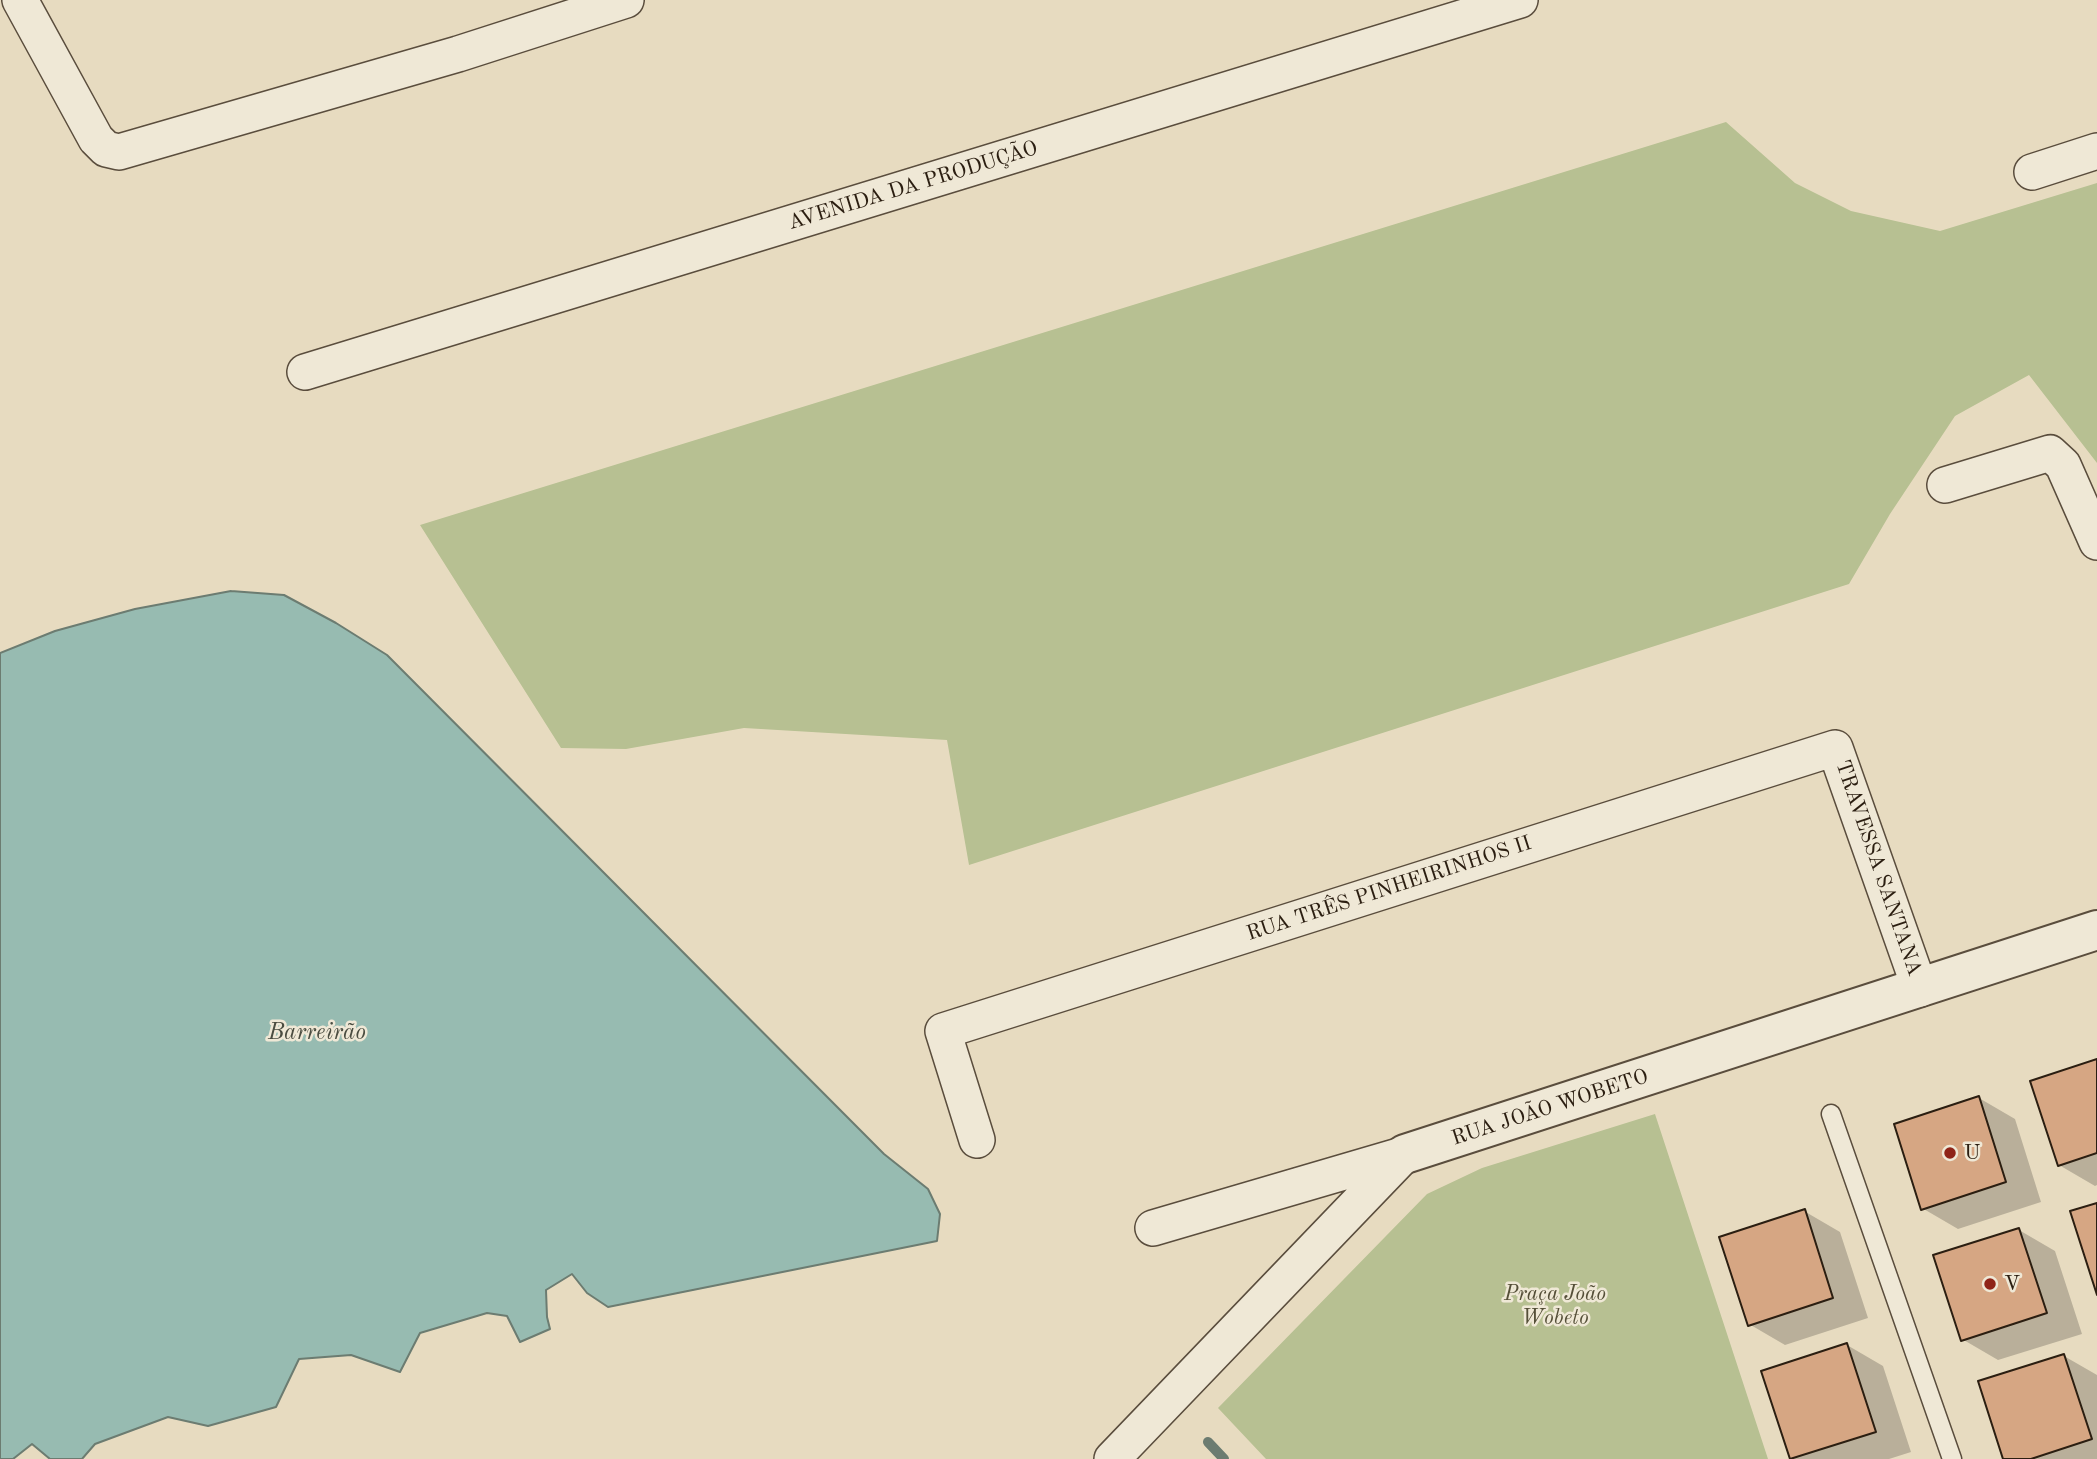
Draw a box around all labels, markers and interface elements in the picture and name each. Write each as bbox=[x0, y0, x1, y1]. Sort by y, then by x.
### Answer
street label: AVENIDA DA PRODUÇÃO bbox=[785, 136, 1041, 236]
street label: TRAVESSA SANTANA bbox=[1829, 757, 1927, 979]
street label: RUA TRÊS PINHEIRINHOS II bbox=[1243, 831, 1535, 947]
water label: Barreirão bbox=[268, 1019, 366, 1047]
street label: RUA JOÃO WOBETO bbox=[1448, 1064, 1652, 1152]
place label: U bbox=[1964, 1140, 1980, 1166]
marker: U bbox=[1942, 1145, 1958, 1161]
place label: V bbox=[2004, 1271, 2020, 1297]
marker: V bbox=[1982, 1276, 1998, 1292]
park label: Praça João Wobeto bbox=[1504, 1281, 1606, 1331]

